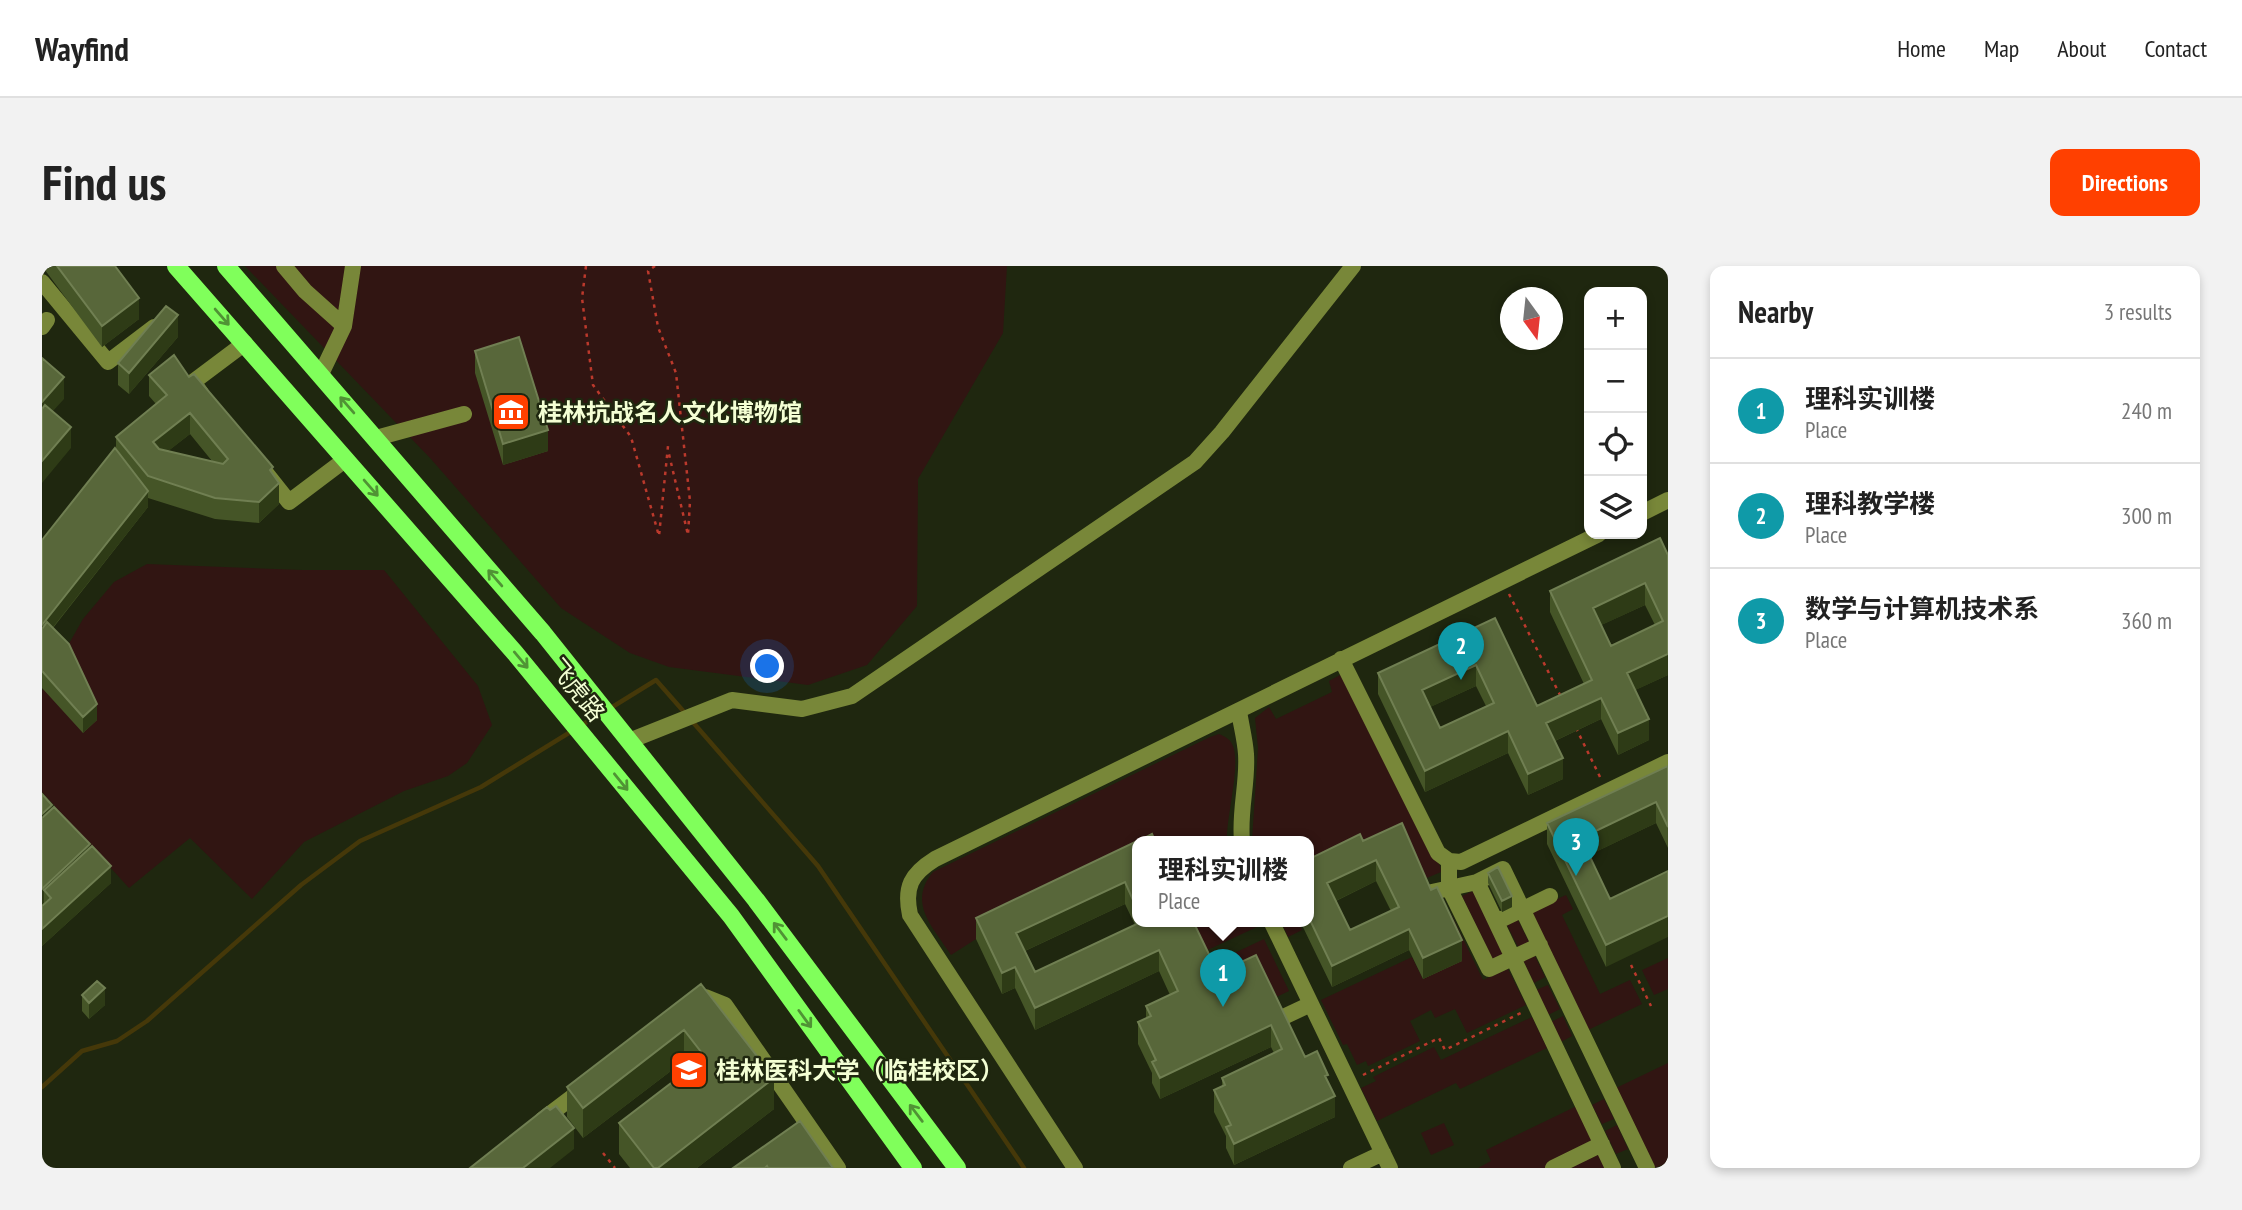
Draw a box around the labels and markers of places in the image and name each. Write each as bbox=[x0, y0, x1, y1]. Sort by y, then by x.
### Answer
museum icon: 桂林抗战名人文化博物馆 bbox=[490, 391, 532, 433]
place label: 桂林抗战名人文化博物馆 bbox=[538, 397, 802, 428]
pin: 2 bbox=[1438, 622, 1484, 680]
pin: 3 bbox=[1553, 818, 1599, 876]
pin: 1 bbox=[1200, 949, 1246, 1007]
school or university icon: 桂林医科大学（临桂校区） bbox=[668, 1049, 710, 1091]
place label: 桂林医科大学（临桂校区） bbox=[716, 1055, 1004, 1086]

